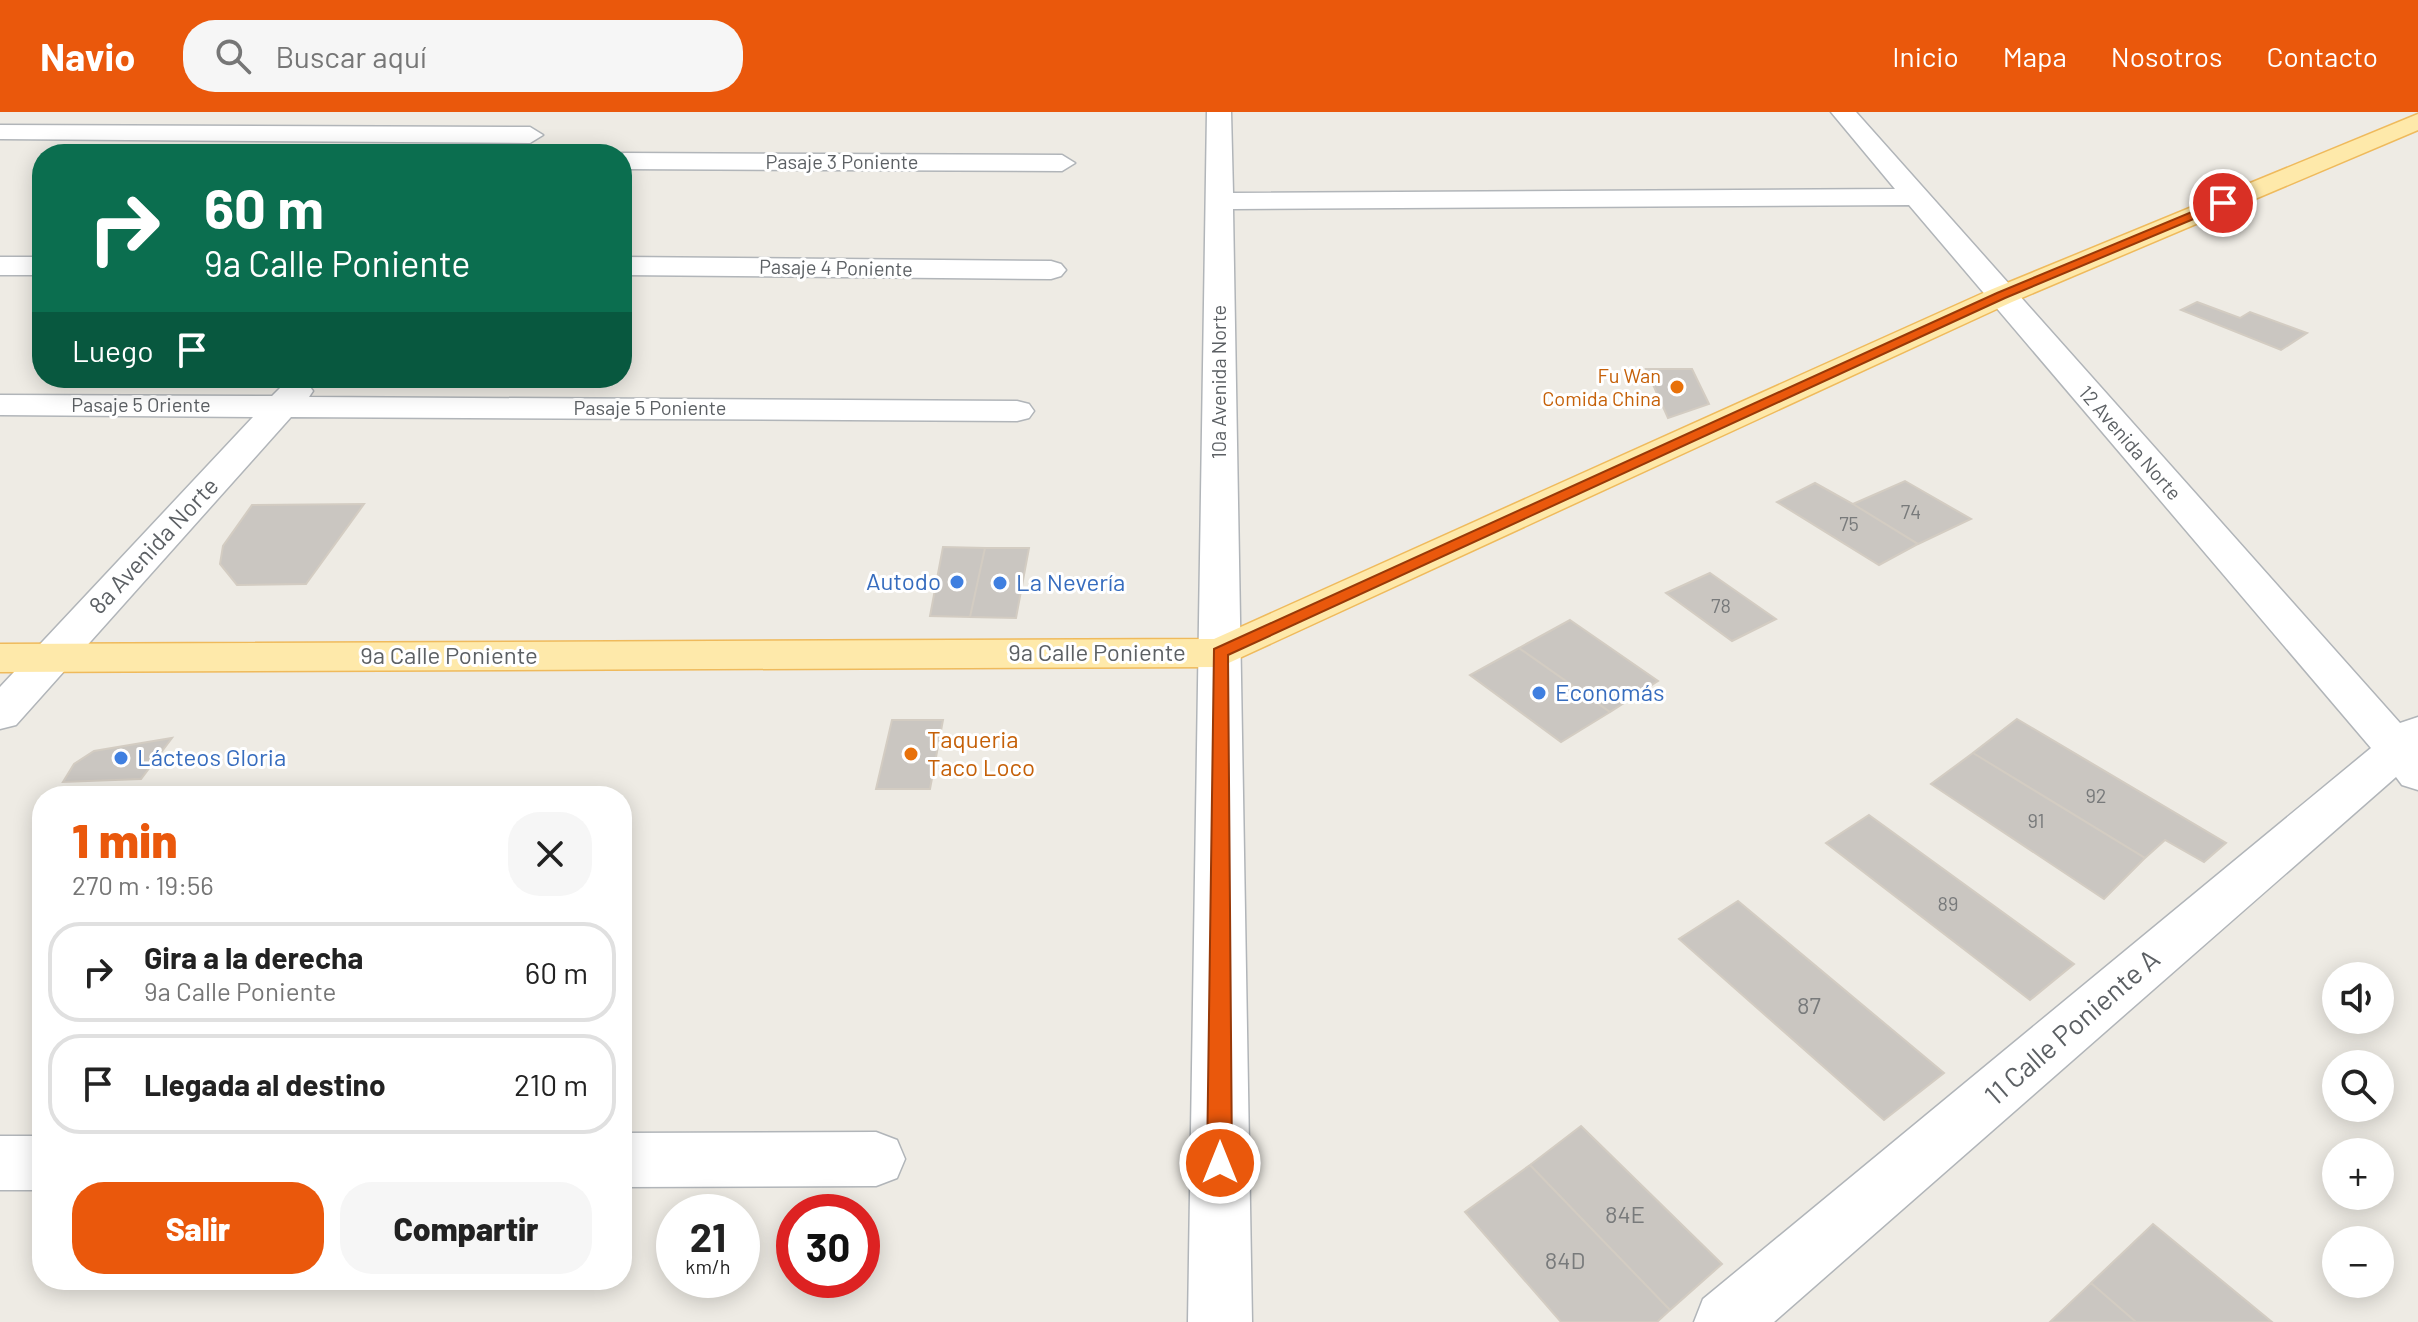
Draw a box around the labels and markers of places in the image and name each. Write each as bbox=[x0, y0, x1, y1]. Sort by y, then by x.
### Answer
pin bbox=[2189, 169, 2257, 237]
place label: Fu Wan Comida China bbox=[1542, 363, 1661, 410]
marker: Fu Wan Comida China bbox=[1668, 378, 1686, 396]
place label: Autodo bbox=[866, 566, 941, 595]
place label: La Nevería bbox=[1016, 567, 1125, 596]
marker: Autodo bbox=[948, 573, 966, 591]
marker: La Nevería bbox=[991, 574, 1009, 592]
place label: Economás bbox=[1555, 677, 1665, 706]
marker: Economás bbox=[1530, 684, 1548, 702]
place label: Taqueria Taco Loco bbox=[927, 724, 1035, 781]
place label: Lácteos Gloria bbox=[137, 742, 286, 771]
marker: Taqueria Taco Loco bbox=[902, 745, 920, 763]
marker: Lácteos Gloria bbox=[112, 749, 130, 767]

